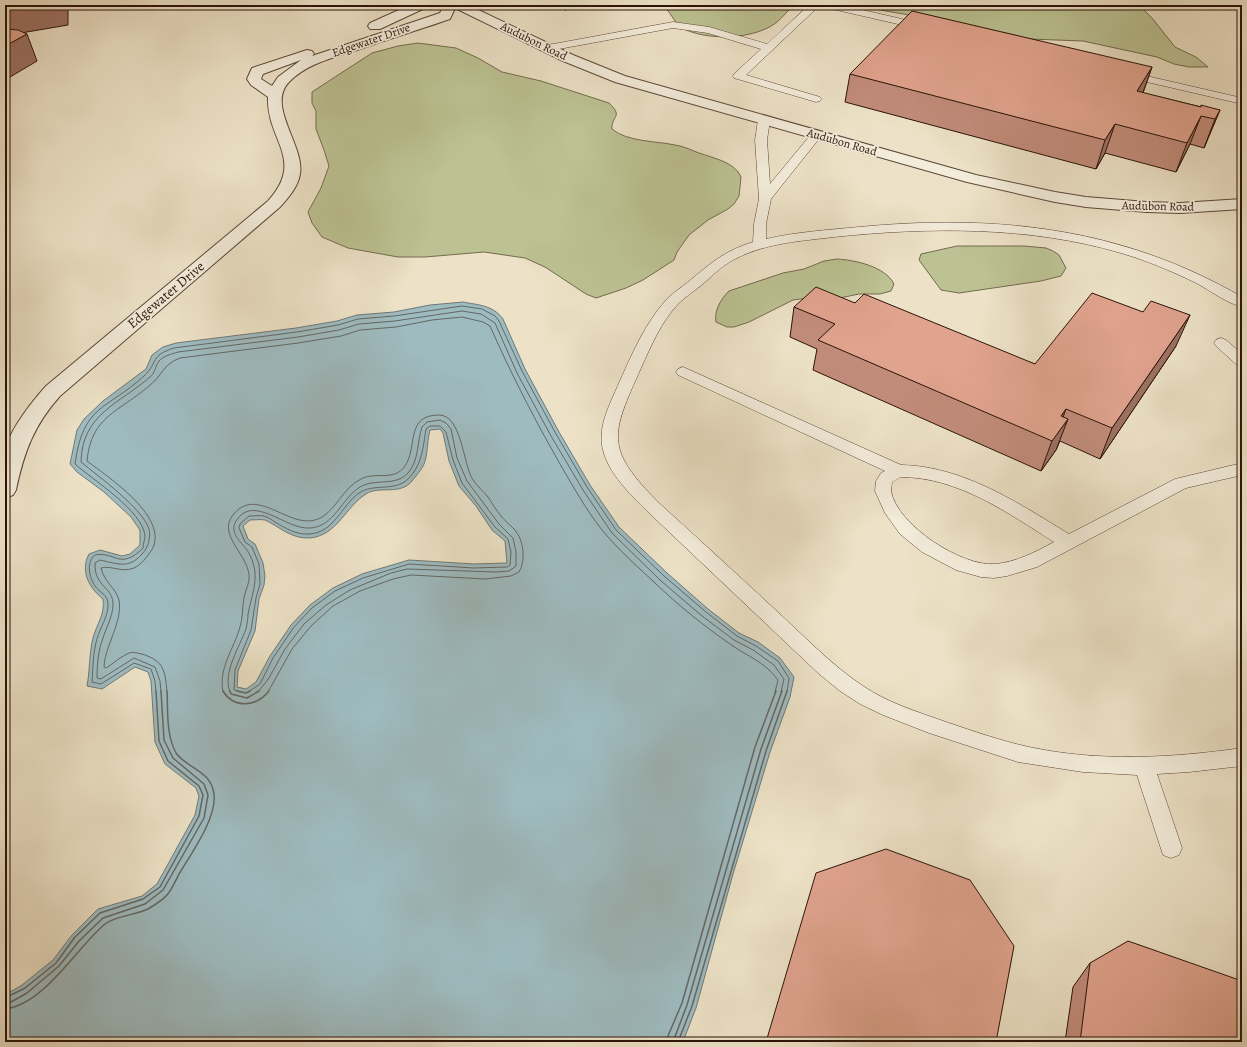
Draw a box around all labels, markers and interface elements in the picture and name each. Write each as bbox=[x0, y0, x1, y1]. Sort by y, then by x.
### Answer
street label: Audubon Road bbox=[497, 18, 570, 64]
street label: Edgewater Drive bbox=[330, 19, 412, 61]
street label: Audubon Road bbox=[804, 124, 879, 160]
street label: Audubon Road bbox=[1121, 197, 1195, 215]
street label: Edgewater Drive bbox=[123, 257, 209, 333]

